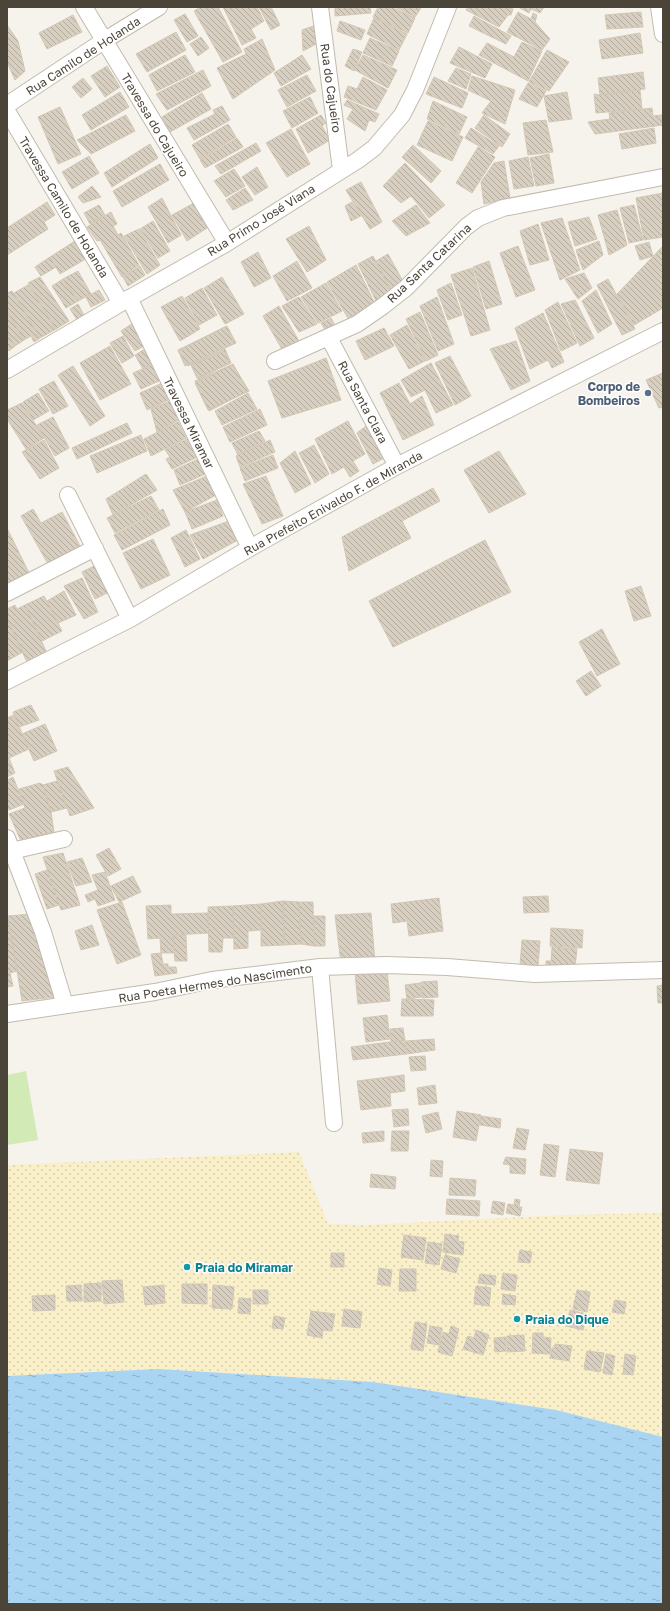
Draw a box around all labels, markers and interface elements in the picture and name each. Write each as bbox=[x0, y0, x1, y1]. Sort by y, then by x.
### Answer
street label: Rua Camilo de Holanda bbox=[23, 13, 143, 99]
street label: Rua do Cajueiro bbox=[317, 42, 345, 134]
street label: Travessa do Cajueiro bbox=[118, 70, 192, 180]
street label: Travessa Camilo de Holanda bbox=[16, 134, 112, 280]
street label: Rua Primo José Viana bbox=[204, 181, 318, 259]
street label: Rua Santa Catarina bbox=[384, 220, 474, 306]
street label: Rua Santa Clara bbox=[335, 358, 391, 446]
street label: Travessa Miramar bbox=[160, 375, 218, 472]
place label: Corpo de Bombeiros bbox=[578, 379, 640, 408]
marker: Corpo de Bombeiros bbox=[643, 388, 653, 398]
street label: Rua Prefeito Enivaldo F. de Miranda bbox=[241, 447, 425, 559]
street label: Rua Poeta Hermes do Nascimento bbox=[117, 960, 313, 1006]
place label: Praia do Miramar bbox=[195, 1260, 293, 1275]
marker: Praia do Miramar bbox=[182, 1262, 192, 1272]
place label: Praia do Dique bbox=[525, 1312, 609, 1327]
marker: Praia do Dique bbox=[512, 1314, 522, 1324]

